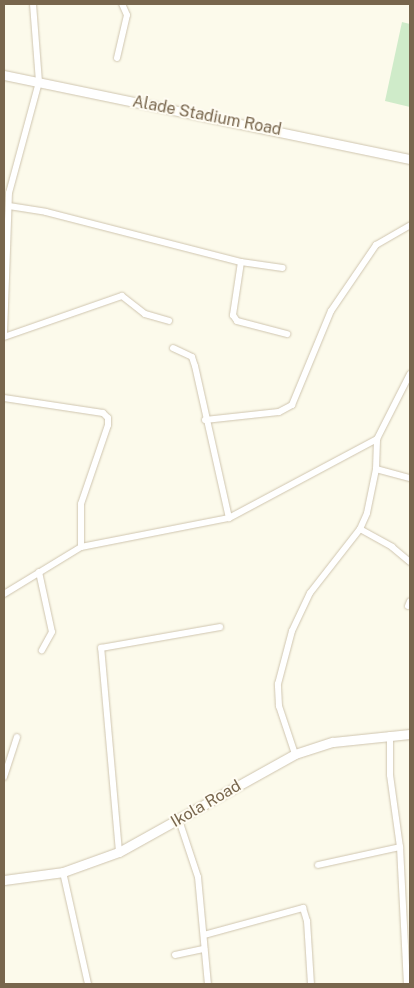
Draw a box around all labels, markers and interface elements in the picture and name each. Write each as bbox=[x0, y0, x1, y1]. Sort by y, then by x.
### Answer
street label: Alade Stadium Road bbox=[131, 92, 283, 140]
street label: Ikola Road bbox=[168, 776, 244, 832]

